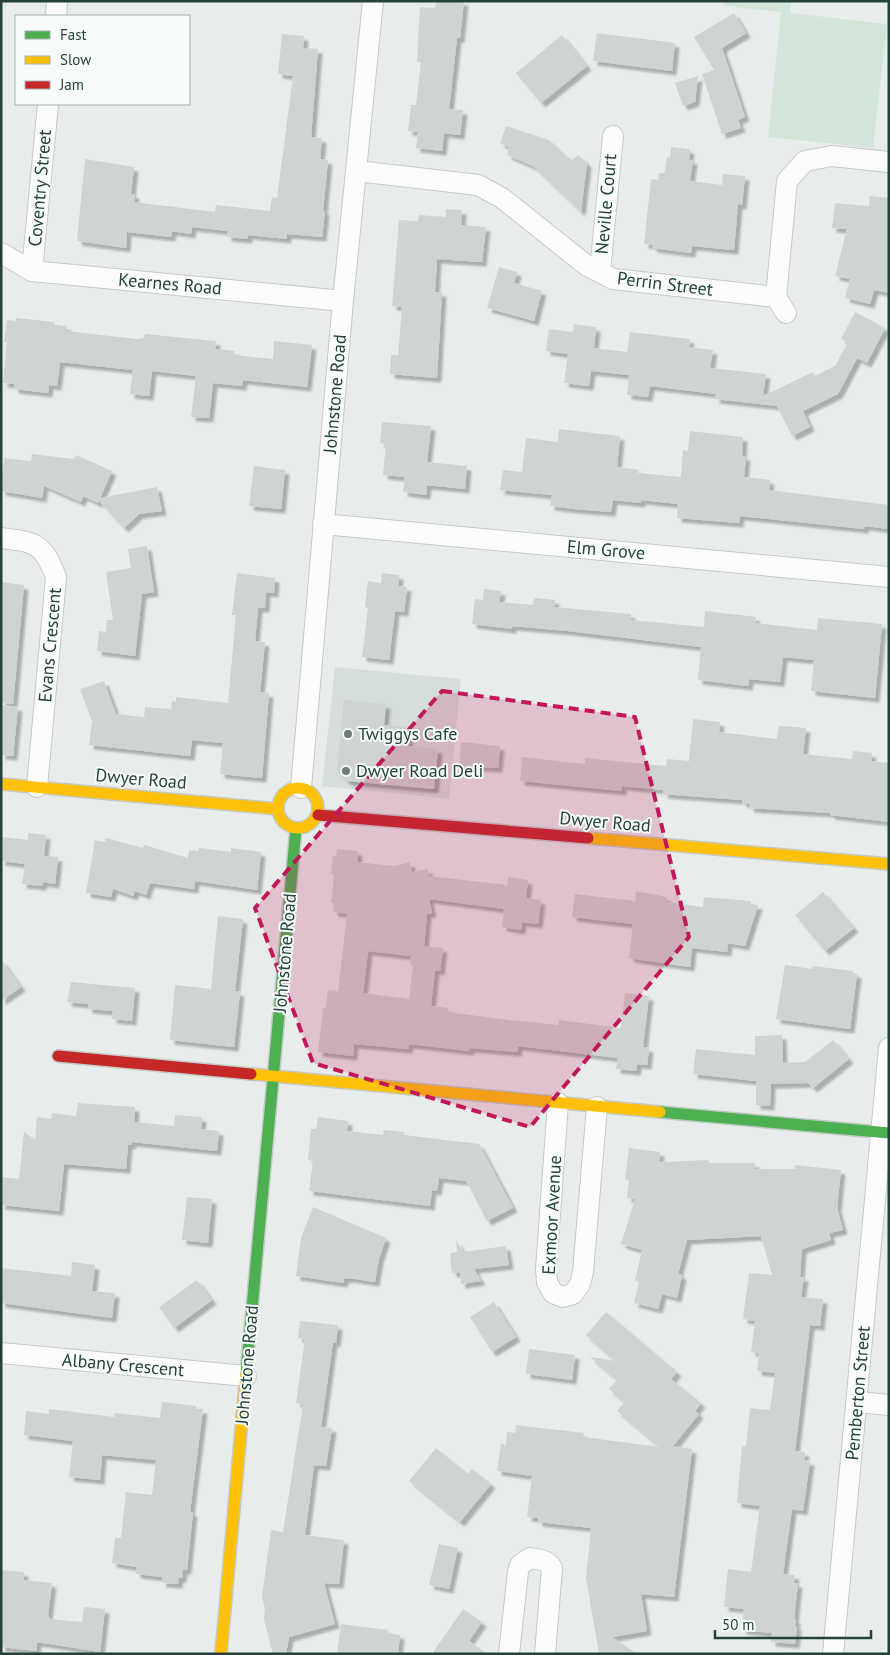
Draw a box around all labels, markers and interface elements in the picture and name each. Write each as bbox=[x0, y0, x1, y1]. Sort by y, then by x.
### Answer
legend bbox=[15, 15, 190, 105]
text: Fast bbox=[60, 25, 87, 44]
text: Slow bbox=[60, 50, 91, 69]
text: Jam bbox=[59, 75, 84, 94]
street label: Coventry Street bbox=[23, 129, 56, 247]
street label: Neville Court bbox=[590, 153, 621, 255]
street label: Perrin Street bbox=[616, 266, 714, 301]
street label: Kearnes Road bbox=[117, 268, 223, 299]
street label: Johnstone Road bbox=[318, 333, 351, 456]
street label: Elm Grove bbox=[566, 535, 646, 564]
street label: Evans Crescent bbox=[33, 587, 66, 703]
place label: Twiggys Cafe bbox=[358, 722, 457, 745]
marker: Twiggys Cafe bbox=[342, 728, 354, 740]
place label: Dwyer Road Deli bbox=[356, 759, 483, 782]
street label: Dwyer Road bbox=[94, 763, 188, 794]
marker: Dwyer Road Deli bbox=[340, 765, 352, 777]
street label: Dwyer Road bbox=[558, 806, 652, 837]
street label: Johnstone Road bbox=[268, 892, 301, 1015]
street label: Exmoor Avenue bbox=[537, 1155, 566, 1275]
street label: Johnstone Road bbox=[230, 1304, 263, 1427]
street label: Pemberton Street bbox=[840, 1325, 875, 1461]
street label: Albany Crescent bbox=[61, 1348, 185, 1381]
scale bar bbox=[715, 1608, 871, 1640]
text: 50 m bbox=[722, 1615, 755, 1634]

